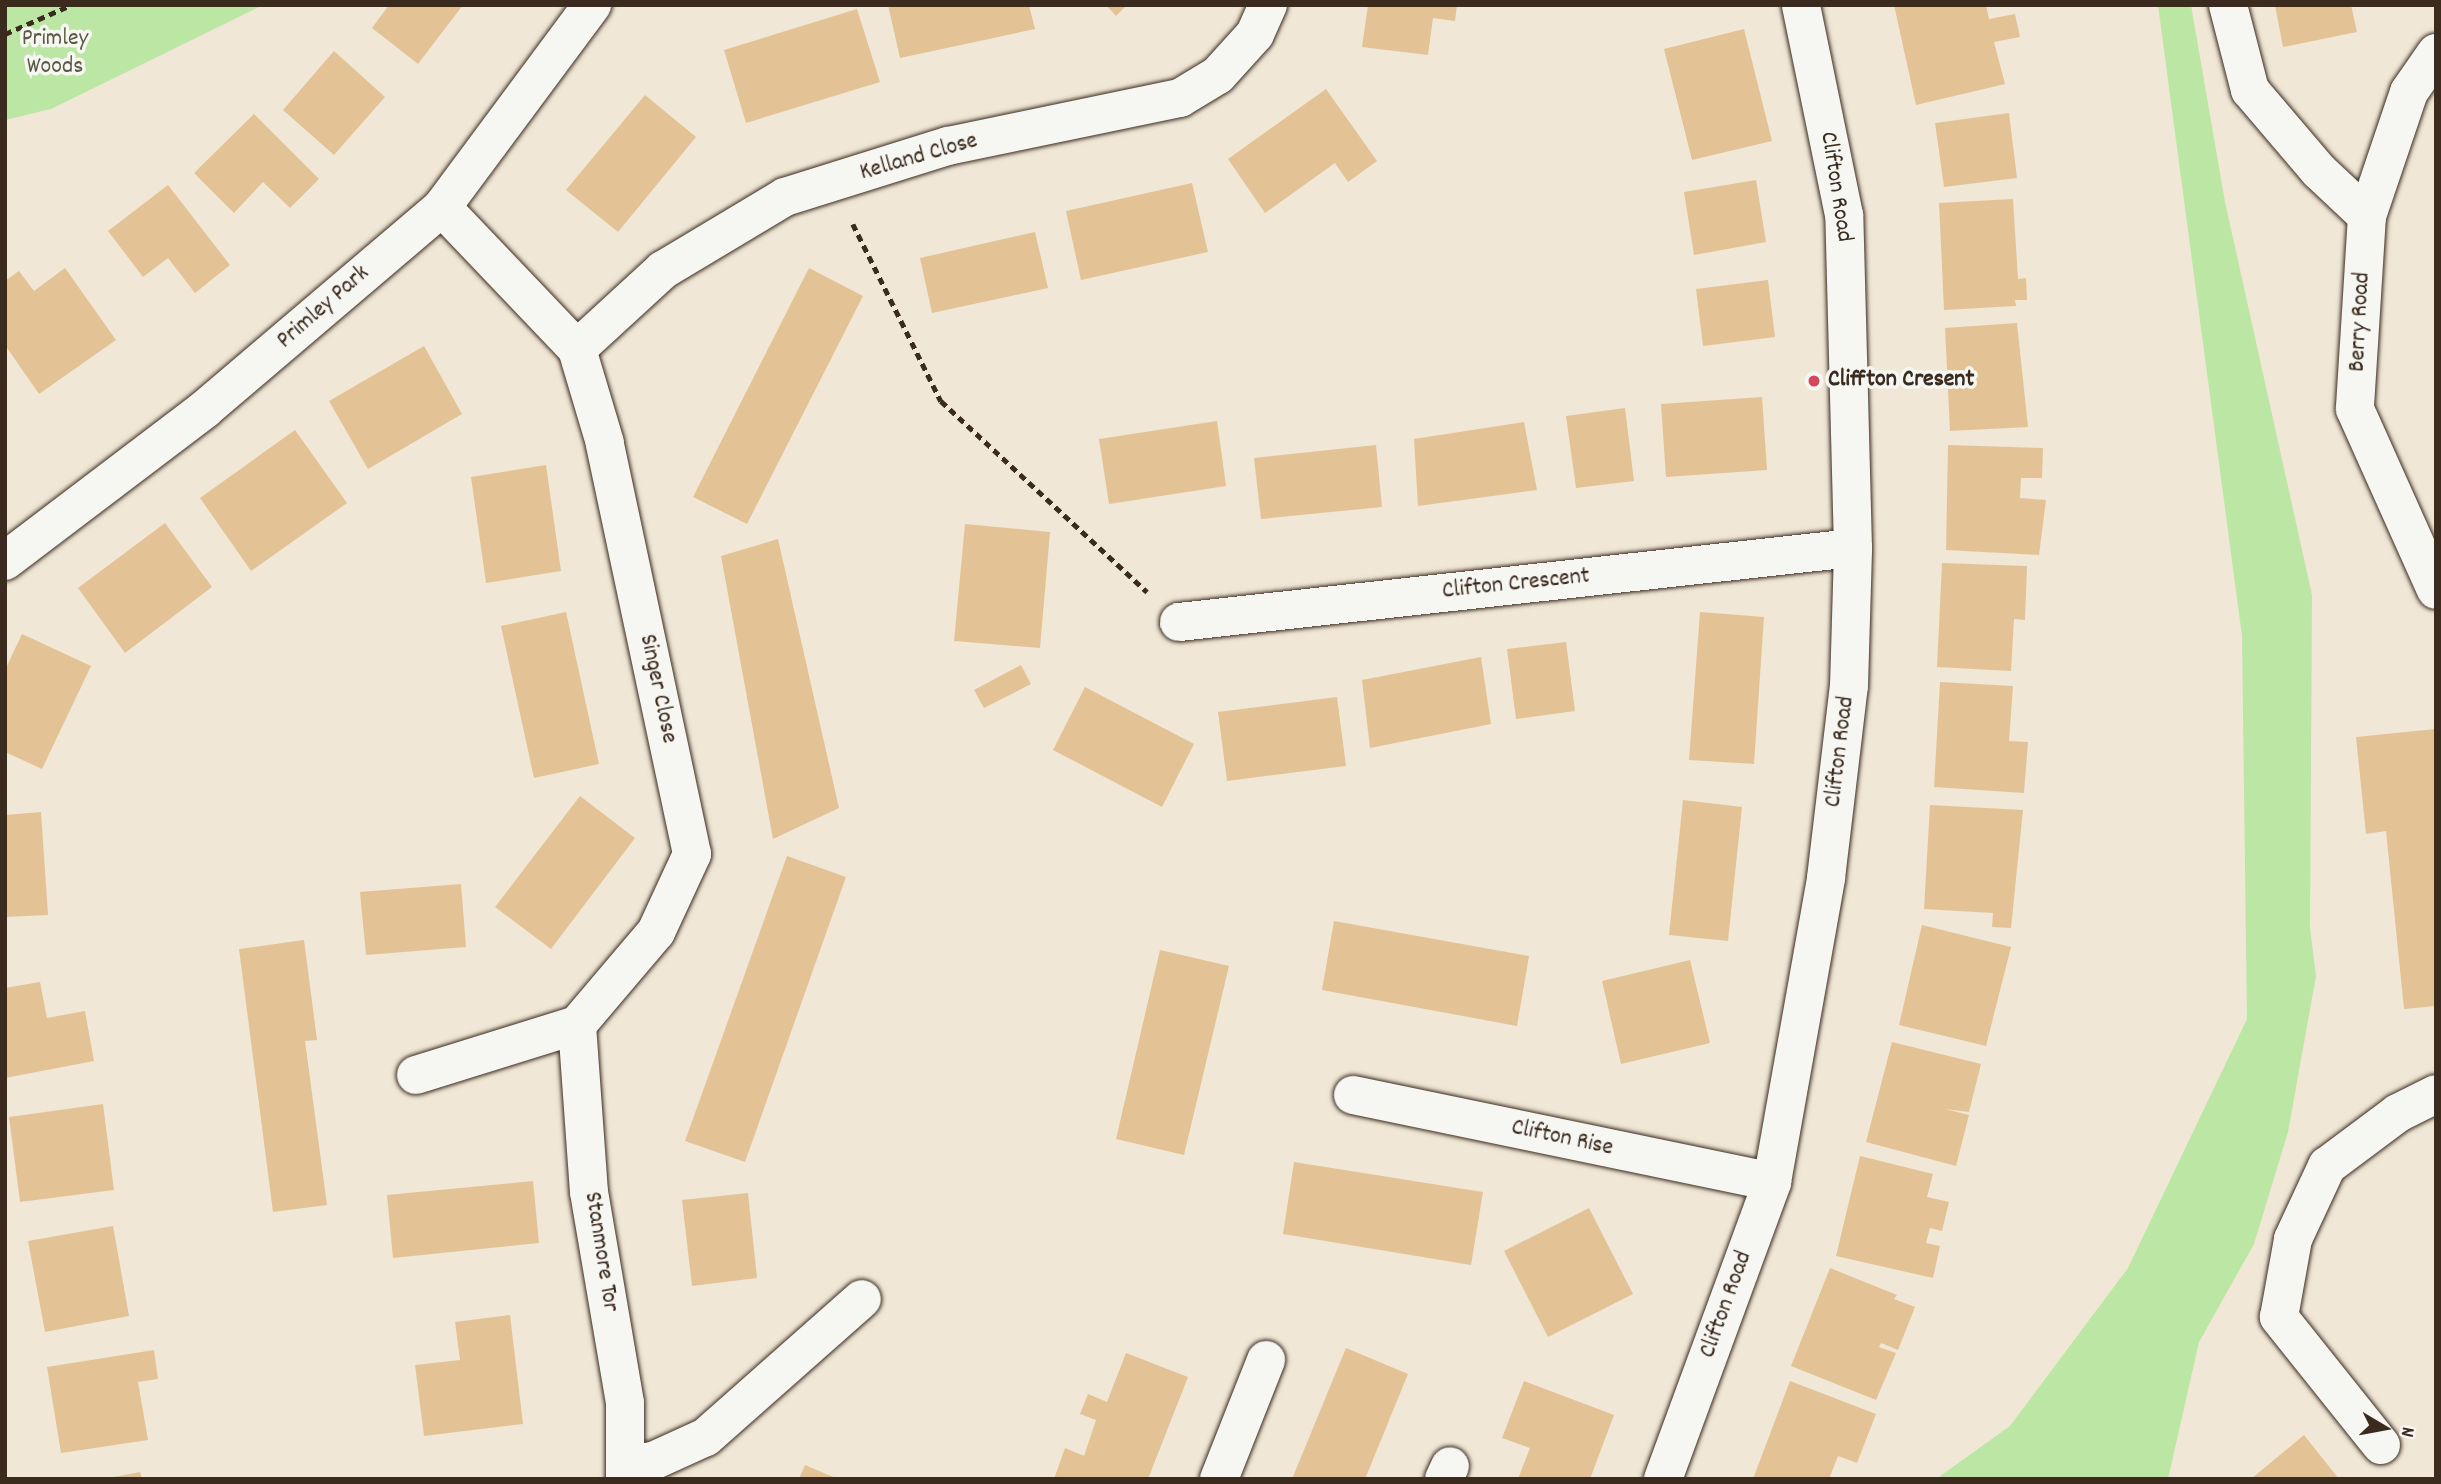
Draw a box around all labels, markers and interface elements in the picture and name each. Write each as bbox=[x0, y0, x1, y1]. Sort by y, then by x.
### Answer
park label: Primley Woods bbox=[22, 26, 88, 82]
street label: Kelland Close bbox=[857, 127, 981, 189]
street label: Clifton Road bbox=[1812, 130, 1858, 244]
street label: Primley Park bbox=[272, 260, 376, 356]
street label: Berry Road bbox=[2344, 271, 2378, 373]
place label: Cliffton Cresent bbox=[1828, 367, 1974, 395]
marker: Cliffton Cresent bbox=[1806, 373, 1822, 389]
street label: Clifton Crescent bbox=[1441, 563, 1591, 607]
street label: Singer Close bbox=[631, 632, 683, 746]
street label: Clifton Road bbox=[1820, 695, 1862, 809]
street label: Clifton Rise bbox=[1508, 1114, 1616, 1164]
street label: Stanmore Tor bbox=[576, 1190, 624, 1314]
street label: Clifton Road bbox=[1694, 1248, 1760, 1362]
north arrow bbox=[2350, 1393, 2420, 1463]
text: N bbox=[2392, 1425, 2420, 1439]

